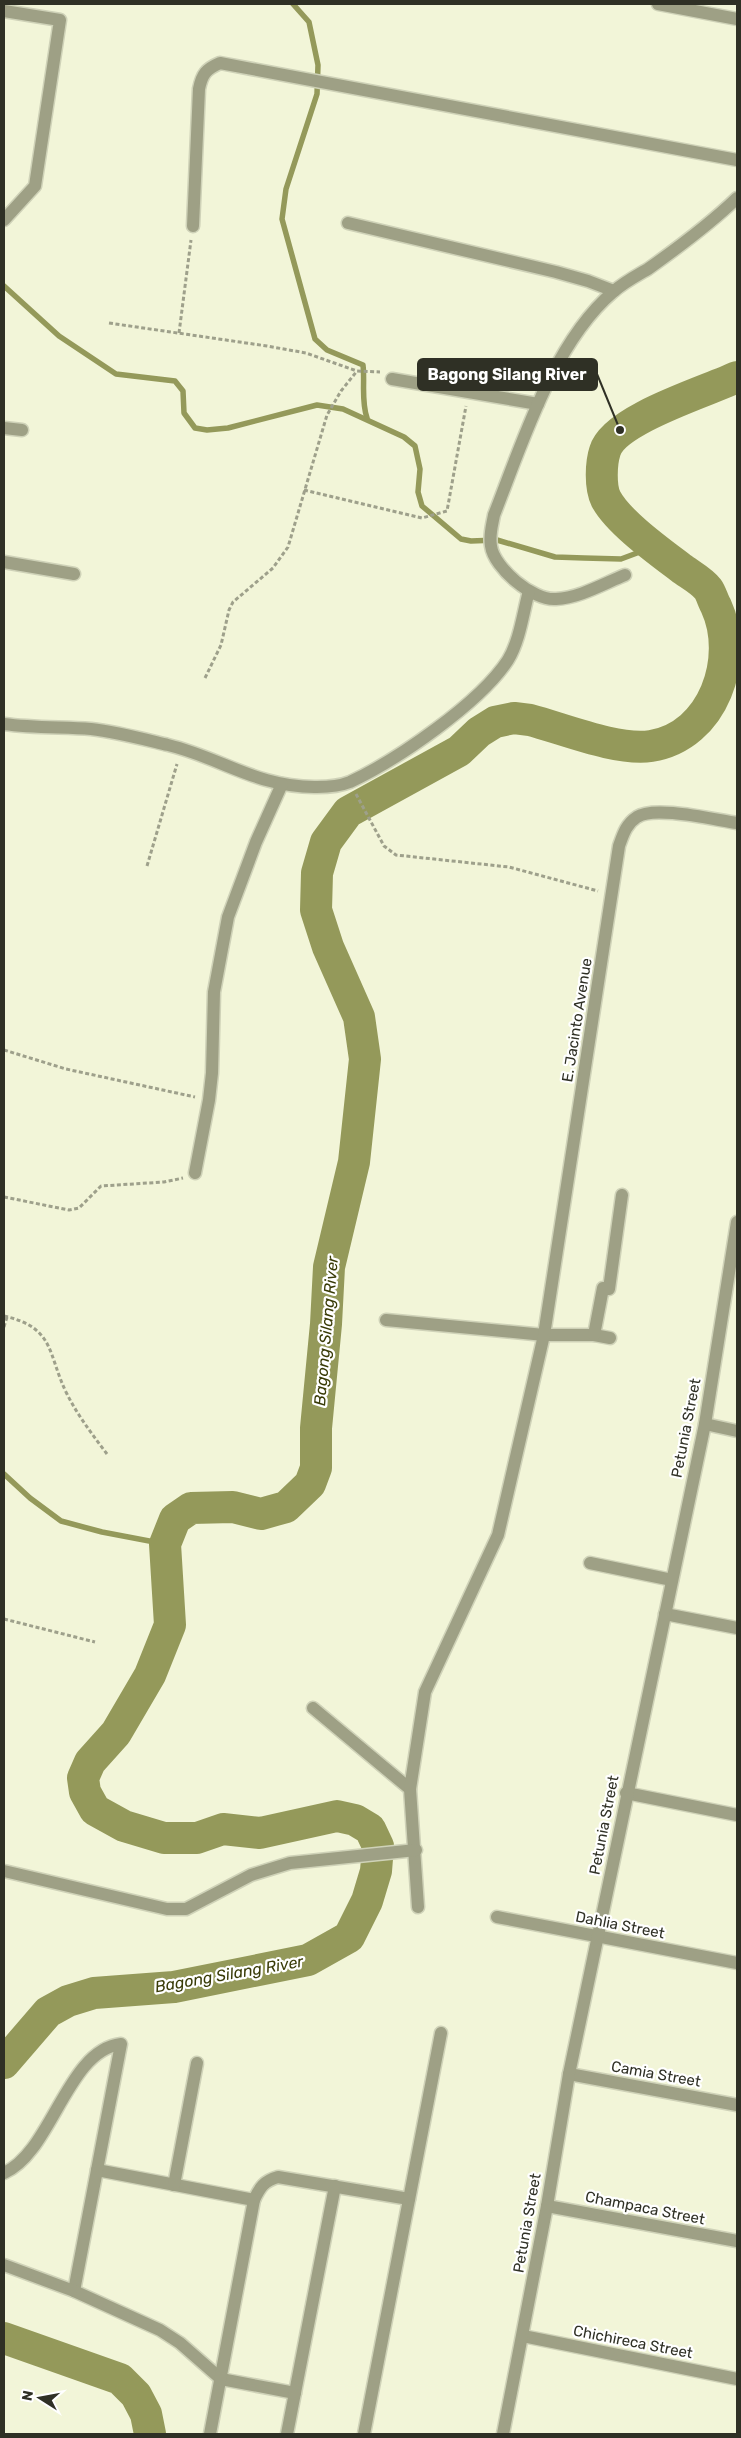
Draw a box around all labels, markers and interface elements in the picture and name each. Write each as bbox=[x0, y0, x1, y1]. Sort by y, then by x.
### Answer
callout: Bagong Silang River bbox=[418, 359, 597, 390]
text: Bagong Silang River bbox=[427, 365, 587, 384]
street label: E. Jacinto Avenue bbox=[558, 957, 596, 1083]
water label: Bagong Silang River bbox=[310, 1254, 342, 1407]
street label: Petunia Street bbox=[668, 1377, 704, 1479]
street label: Petunia Street bbox=[586, 1774, 622, 1876]
street label: Dahlia Street bbox=[574, 1908, 666, 1942]
water label: Bagong Silang River bbox=[153, 1951, 306, 1996]
street label: Camia Street bbox=[610, 2057, 702, 2091]
street label: Petunia Street bbox=[509, 2172, 545, 2274]
street label: Champaca Street bbox=[584, 2188, 707, 2228]
street label: Chichireca Street bbox=[572, 2322, 694, 2362]
north arrow bbox=[15, 2373, 65, 2423]
text: N bbox=[18, 2389, 37, 2402]

